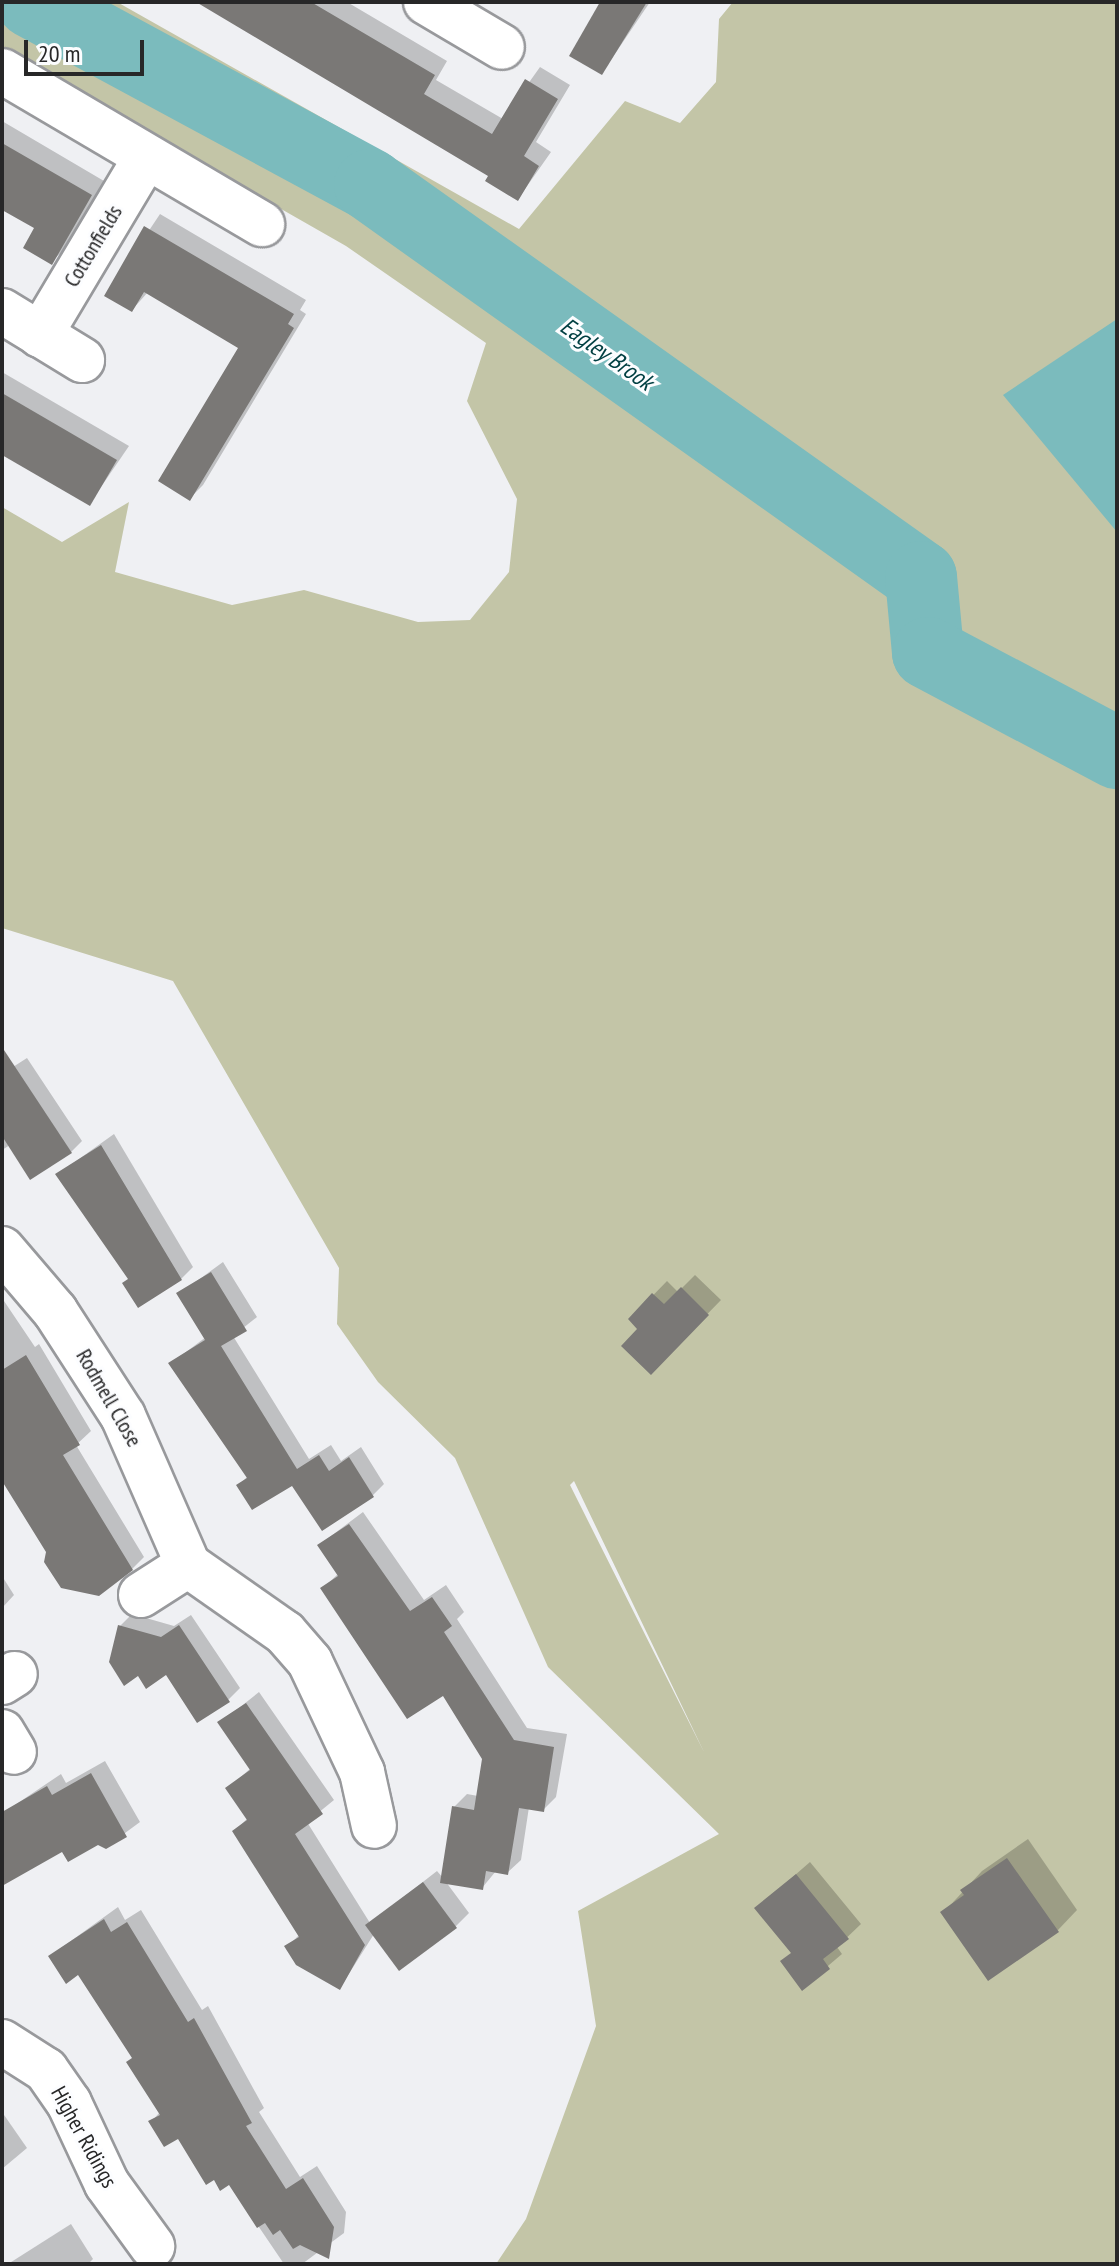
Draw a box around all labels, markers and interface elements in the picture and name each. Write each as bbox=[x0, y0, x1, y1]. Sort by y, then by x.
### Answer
scale bar bbox=[28, 24, 148, 74]
text: 20 m bbox=[38, 38, 80, 69]
street label: Cottonfields bbox=[58, 200, 128, 292]
water label: Eagley Brook bbox=[555, 311, 659, 397]
street label: Rodmell Close bbox=[70, 1345, 148, 1451]
street label: Higher Ridings bbox=[45, 2082, 123, 2192]

